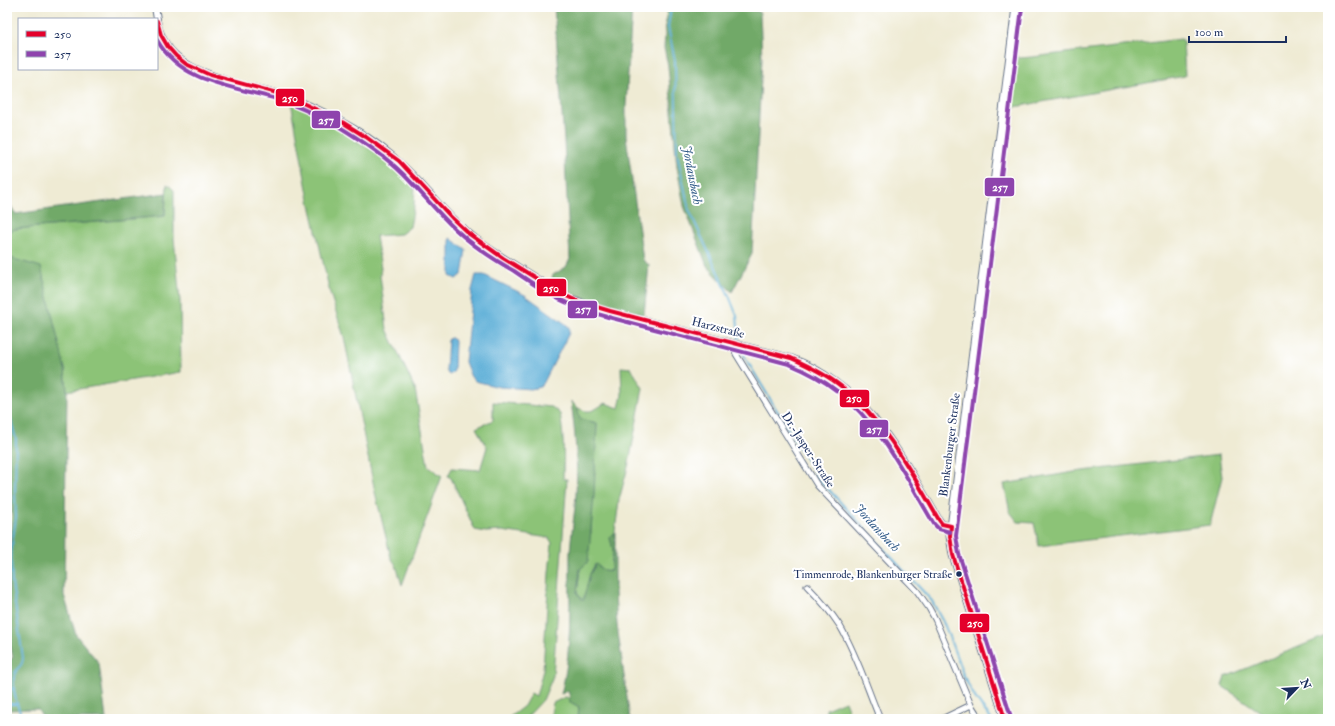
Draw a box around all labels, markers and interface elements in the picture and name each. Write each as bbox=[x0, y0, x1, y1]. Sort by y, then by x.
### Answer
legend bbox=[18, 18, 158, 70]
scale bar bbox=[1189, 18, 1286, 44]
text: 100 m bbox=[1195, 25, 1224, 40]
text: 250 bbox=[54, 27, 71, 42]
text: 257 bbox=[54, 47, 71, 62]
line badge: 250 bbox=[275, 88, 305, 107]
text: 250 bbox=[282, 92, 298, 105]
line badge: 257 bbox=[311, 110, 341, 129]
text: 257 bbox=[318, 114, 335, 127]
water label: Jordansbach bbox=[678, 144, 706, 206]
line badge: 257 bbox=[984, 177, 1015, 197]
text: 257 bbox=[992, 181, 1009, 194]
line badge: 250 bbox=[536, 278, 567, 297]
text: 250 bbox=[543, 282, 559, 295]
line badge: 257 bbox=[567, 300, 598, 319]
text: 257 bbox=[575, 303, 592, 316]
street label: Harzstraße bbox=[690, 314, 746, 342]
line badge: 250 bbox=[839, 389, 870, 408]
text: 250 bbox=[846, 392, 862, 405]
street label: Blankenburger Straße bbox=[936, 392, 964, 498]
street label: Dr.-Jasper-Straße bbox=[778, 409, 838, 491]
line badge: 257 bbox=[859, 419, 889, 438]
text: 257 bbox=[866, 423, 883, 436]
water label: Jordansbach bbox=[851, 501, 903, 555]
place label: Timmenrode, Blankenburger Straße bbox=[794, 568, 952, 581]
marker: Timmenrode, Blankenburger Straße bbox=[954, 569, 964, 579]
line badge: 250 bbox=[959, 613, 990, 633]
text: 250 bbox=[967, 617, 983, 630]
north arrow bbox=[1277, 668, 1317, 708]
text: N bbox=[1297, 676, 1314, 692]

